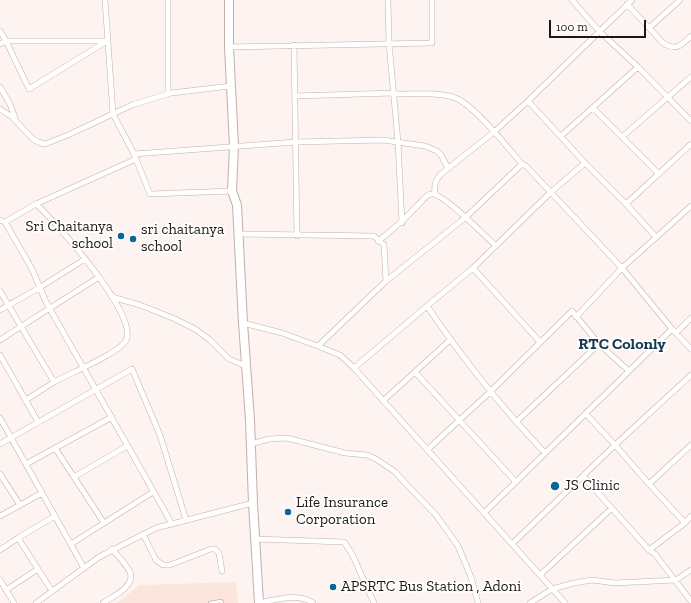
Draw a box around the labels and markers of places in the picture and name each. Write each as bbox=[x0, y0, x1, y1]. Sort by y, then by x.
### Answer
place label: Sri Chaitanya school bbox=[26, 218, 113, 253]
place label: sri chaitanya school bbox=[141, 221, 224, 256]
marker: Sri Chaitanya school bbox=[116, 231, 126, 241]
marker: sri chaitanya school bbox=[128, 234, 138, 244]
place label: JS Clinic bbox=[564, 477, 620, 495]
marker: JS Clinic bbox=[549, 480, 561, 492]
place label: Life Insurance Corporation bbox=[296, 494, 388, 529]
marker: Life Insurance Corporation bbox=[283, 507, 293, 517]
place label: APSRTC Bus Station , Adoni bbox=[341, 578, 521, 596]
marker: APSRTC Bus Station , Adoni bbox=[328, 582, 338, 592]

